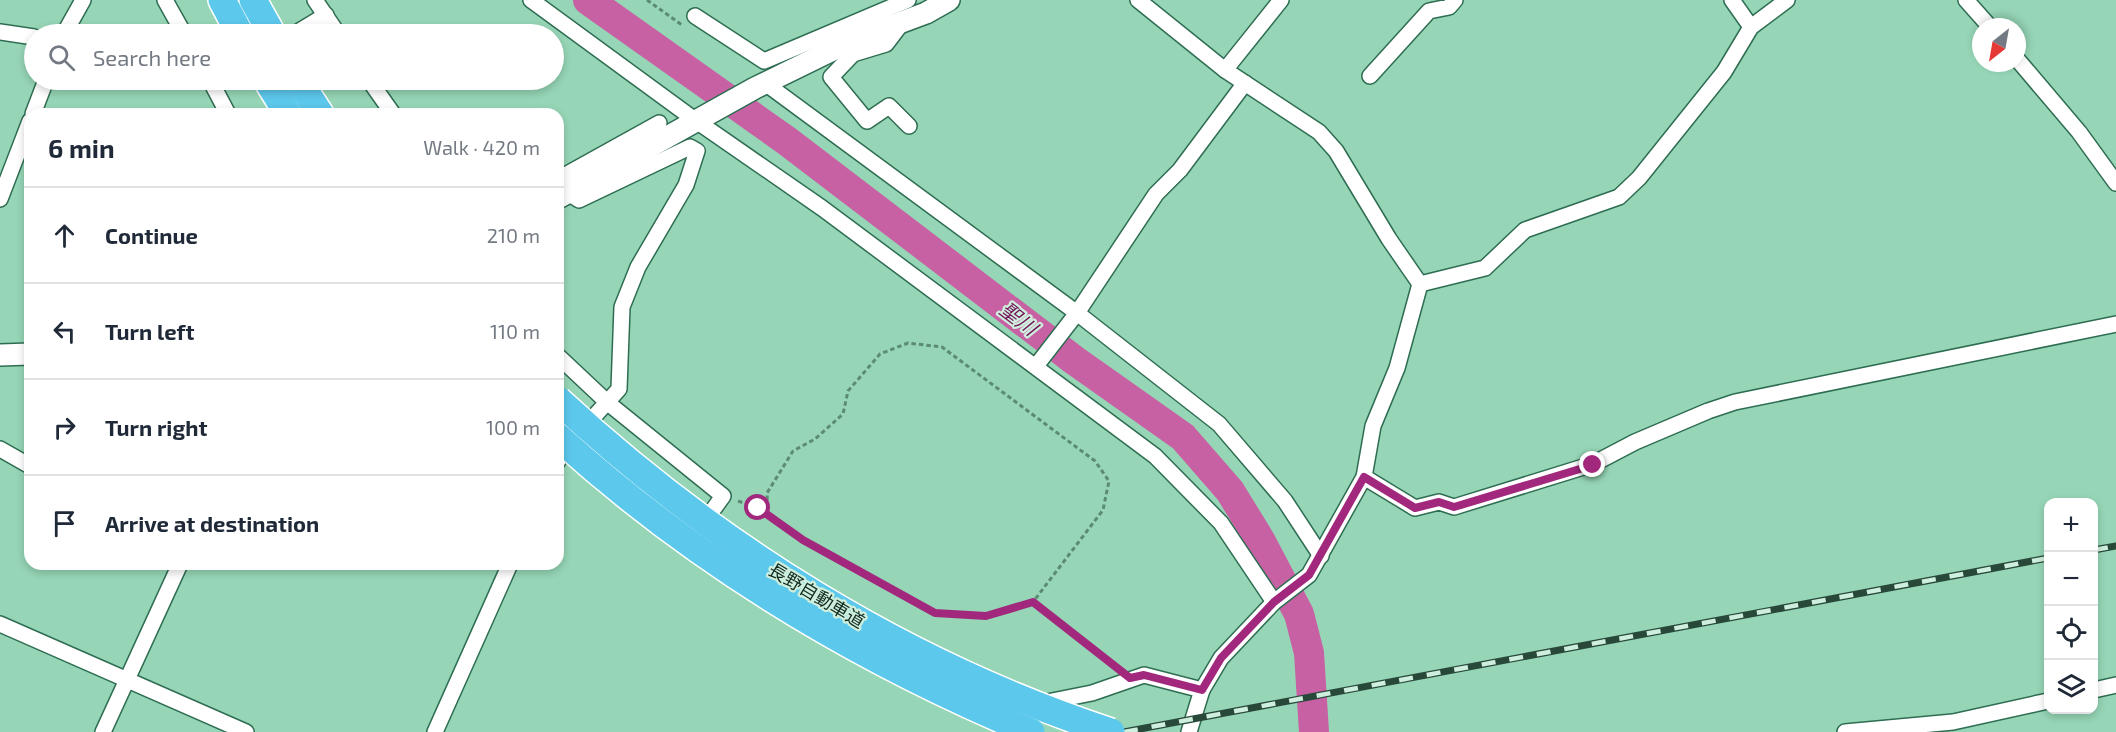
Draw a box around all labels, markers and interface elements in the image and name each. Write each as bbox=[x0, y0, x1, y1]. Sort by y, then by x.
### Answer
north arrow bbox=[1972, 18, 2026, 72]
search box bbox=[24, 24, 564, 90]
icon: search bbox=[45, 41, 78, 74]
text: Search here bbox=[93, 44, 211, 70]
text: 6 min bbox=[48, 132, 115, 163]
text: Walk · 420 m bbox=[423, 135, 540, 159]
icon: ahead bbox=[48, 219, 81, 252]
text: Continue bbox=[105, 222, 198, 248]
text: 210 m bbox=[487, 223, 540, 247]
water label: 聖川 bbox=[996, 296, 1044, 341]
icon: left bbox=[48, 315, 81, 348]
text: Turn left bbox=[105, 318, 194, 344]
text: 110 m bbox=[490, 319, 540, 343]
icon: right bbox=[48, 411, 81, 444]
text: Turn right bbox=[105, 414, 207, 440]
text: 100 m bbox=[486, 415, 540, 439]
route end bbox=[1579, 451, 1605, 477]
route start bbox=[744, 494, 770, 520]
map controls bbox=[2044, 498, 2098, 714]
button: + bbox=[2044, 498, 2098, 552]
icon: arrive bbox=[48, 507, 81, 540]
text: Arrive at destination bbox=[105, 510, 319, 536]
button: − bbox=[2044, 552, 2098, 606]
street label: 長野自動車道 bbox=[765, 558, 869, 632]
button: locate bbox=[2044, 606, 2098, 660]
button: layers bbox=[2044, 660, 2098, 714]

